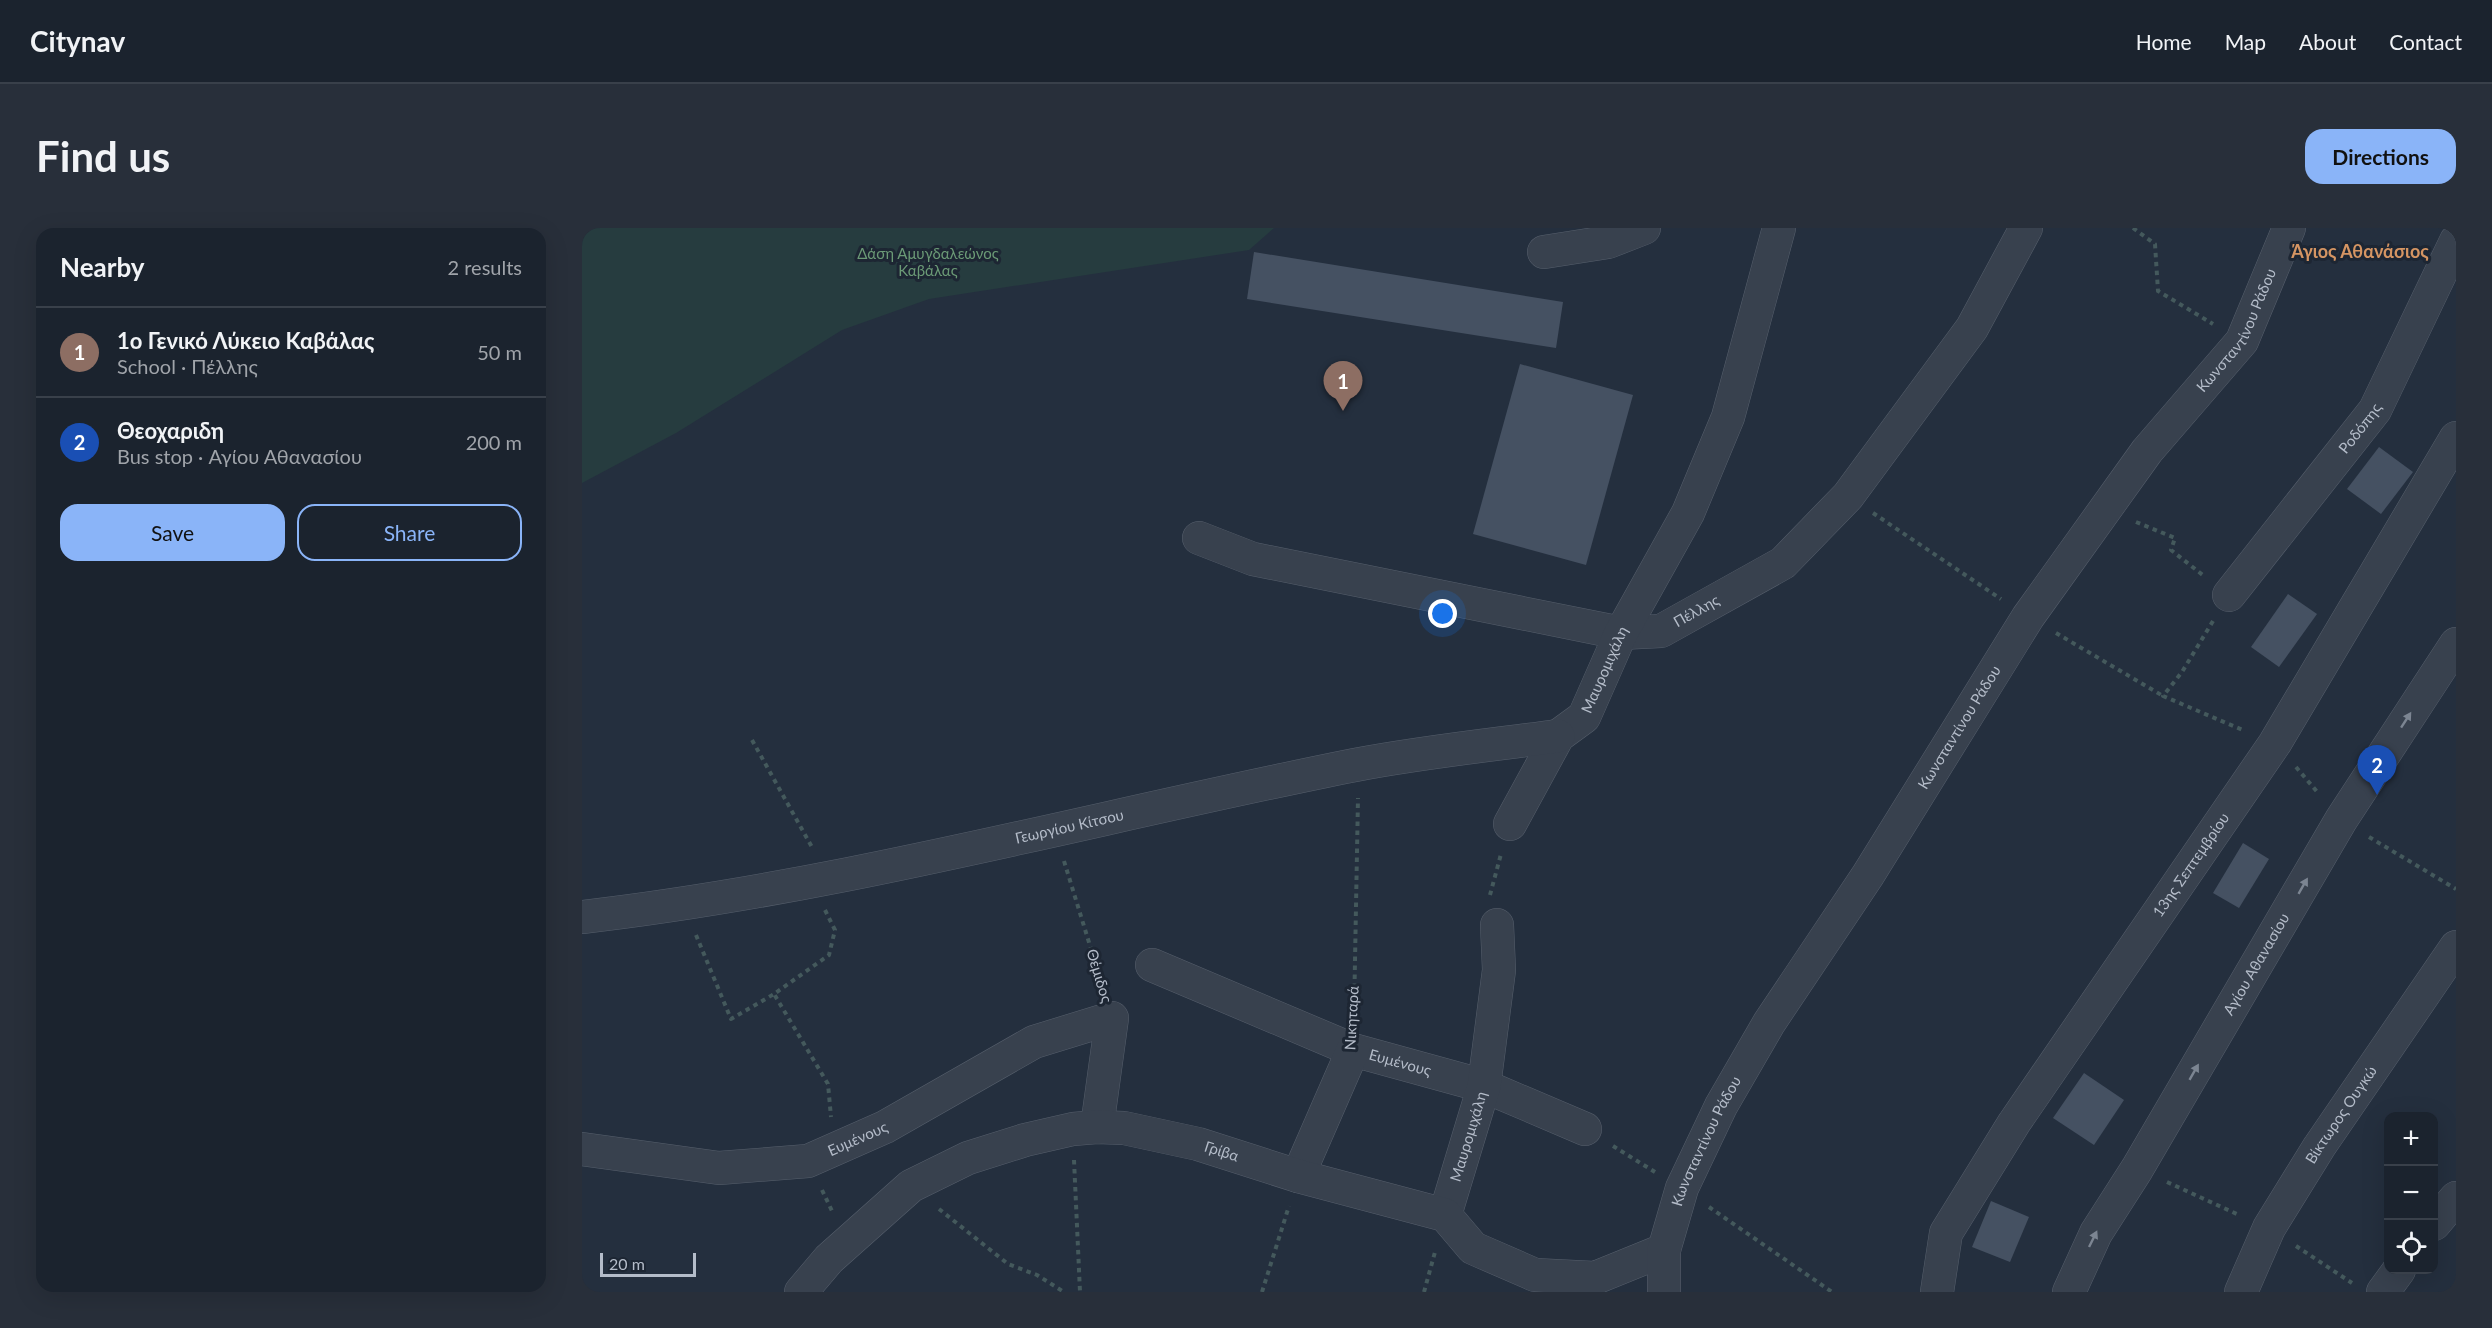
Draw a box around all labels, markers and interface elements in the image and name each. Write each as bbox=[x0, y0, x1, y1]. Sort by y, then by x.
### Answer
text: Citynav bbox=[30, 24, 125, 58]
text: Home bbox=[2136, 29, 2192, 54]
text: Map bbox=[2225, 29, 2266, 54]
text: About bbox=[2299, 29, 2356, 54]
text: Contact bbox=[2389, 29, 2462, 54]
button: Directions bbox=[2305, 129, 2456, 184]
text: Find us bbox=[36, 131, 170, 181]
district label: Άγιος Αθανάσιος bbox=[2290, 240, 2429, 262]
park label: Δάση Αμυγδαλεώνος Καβάλας bbox=[857, 244, 999, 279]
text: Nearby bbox=[60, 251, 145, 283]
text: 2 results bbox=[447, 255, 522, 279]
street label: Κωνσταντίνου Ράδου bbox=[2192, 265, 2279, 395]
text: 1ο Γενικό Λύκειο Καβάλας bbox=[117, 327, 374, 354]
text: 1 bbox=[74, 340, 85, 364]
text: 50 m bbox=[477, 340, 522, 364]
text: School · Πέλλης bbox=[117, 354, 258, 378]
pin: 1 bbox=[1324, 362, 1362, 411]
street label: Ροδόπης bbox=[2334, 401, 2385, 457]
text: Θεοχαριδη bbox=[117, 417, 224, 444]
text: 2 bbox=[74, 430, 85, 454]
text: 200 m bbox=[466, 430, 522, 454]
text: Bus stop · Αγίου Αθανασίου bbox=[117, 444, 362, 468]
button: Save bbox=[60, 504, 285, 561]
button: Share bbox=[297, 504, 522, 561]
street label: Πέλλης bbox=[1670, 590, 1722, 630]
your location bbox=[1428, 599, 1457, 628]
street label: Μαυρομιχάλη bbox=[1577, 623, 1631, 716]
street label: Κωνσταντίνου Ράδου bbox=[1914, 662, 2004, 792]
one-way arrow bbox=[2401, 712, 2412, 728]
pin: 2 bbox=[2358, 746, 2396, 795]
street label: Γεωργίου Κίτσου bbox=[1013, 805, 1125, 847]
street label: 13ης Σεπτεμβρίου bbox=[2148, 809, 2232, 920]
one-way arrow bbox=[2298, 877, 2308, 894]
street label: Αγίου Αθανασίου bbox=[2219, 909, 2293, 1018]
street label: Θέμιδος bbox=[1083, 947, 1117, 1005]
street label: Νικηταρά bbox=[1340, 985, 1362, 1051]
street label: Ευμένους bbox=[1367, 1045, 1433, 1079]
street label: Βίκτωρος Ουγκώ bbox=[2301, 1062, 2380, 1167]
one-way arrow bbox=[2189, 1063, 2199, 1080]
street label: Κωνσταντίνου Ράδου bbox=[1667, 1073, 1744, 1208]
street label: Μαυρομιχάλη bbox=[1446, 1089, 1490, 1183]
map controls bbox=[2384, 1112, 2438, 1274]
button: + bbox=[2384, 1112, 2438, 1166]
street label: Ευμένους bbox=[825, 1117, 890, 1159]
street label: Γρίβα bbox=[1202, 1137, 1241, 1165]
button: − bbox=[2384, 1166, 2438, 1220]
button: locate bbox=[2384, 1220, 2438, 1274]
one-way arrow bbox=[2089, 1230, 2098, 1247]
scale bar bbox=[600, 1250, 696, 1278]
text: 20 m bbox=[609, 1254, 645, 1273]

